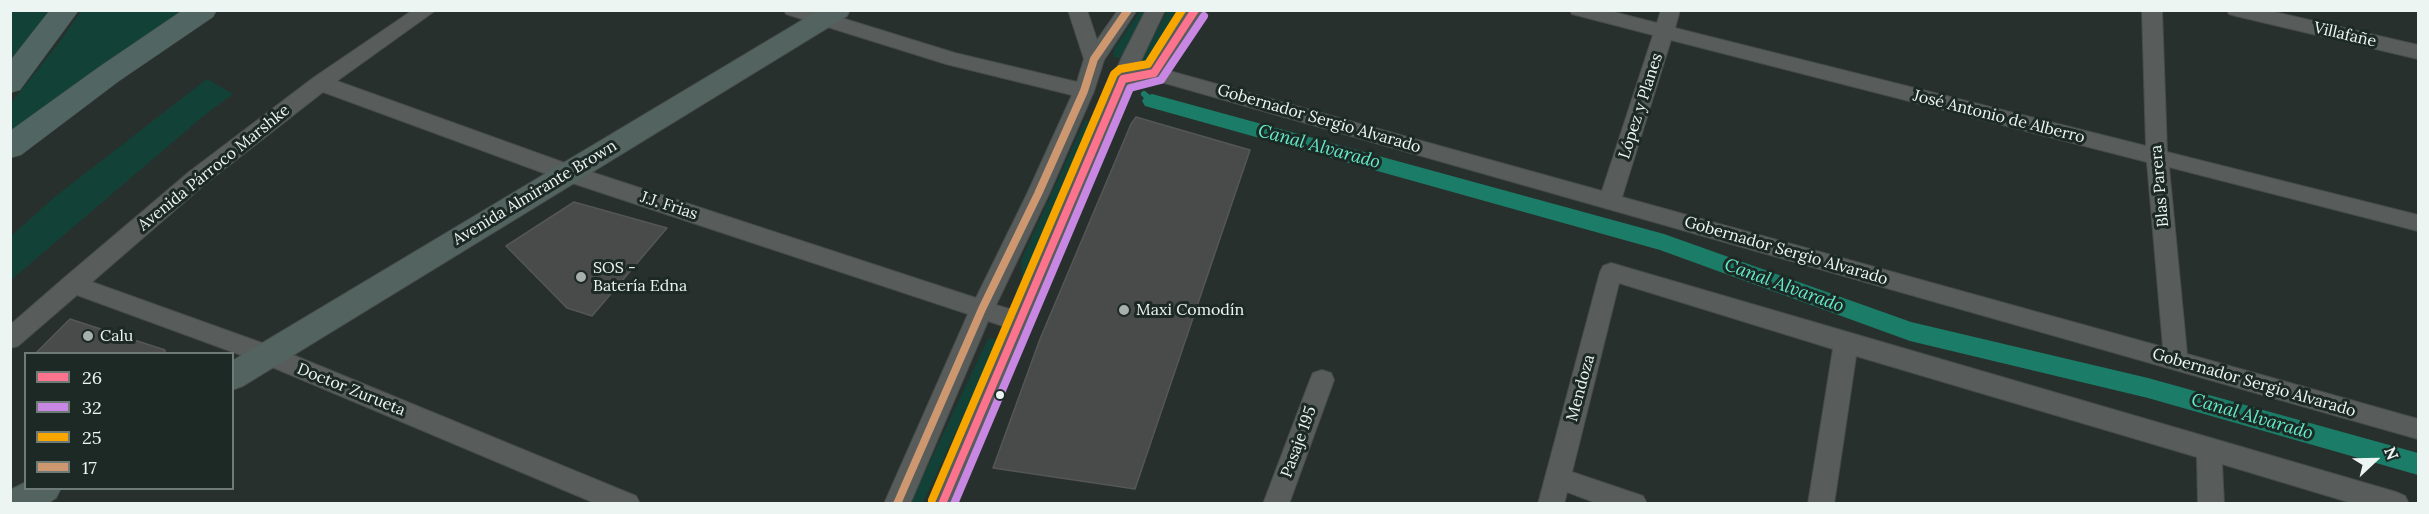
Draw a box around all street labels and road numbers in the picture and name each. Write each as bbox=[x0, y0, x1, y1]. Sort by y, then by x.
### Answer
street label: Villafañe bbox=[2312, 18, 2378, 52]
street label: López y Planes bbox=[1615, 51, 1667, 161]
street label: Gobernador Sergio Alvarado bbox=[1215, 81, 1423, 157]
street label: José Antonio de Alberro bbox=[1911, 86, 2087, 148]
street label: Avenida Párroco Marshke bbox=[134, 101, 294, 235]
street label: Avenida Almirante Brown bbox=[450, 136, 620, 250]
street label: Blas Parera bbox=[2147, 144, 2173, 228]
street label: J.J. Frias bbox=[638, 188, 700, 224]
street label: Gobernador Sergio Alvarado bbox=[1682, 213, 1890, 289]
street label: Gobernador Sergio Alvarado bbox=[2150, 345, 2358, 421]
street label: Mendoza bbox=[1563, 353, 1599, 423]
street label: Doctor Zurueta bbox=[294, 360, 408, 420]
street label: Pasaje 195 bbox=[1277, 404, 1321, 480]

